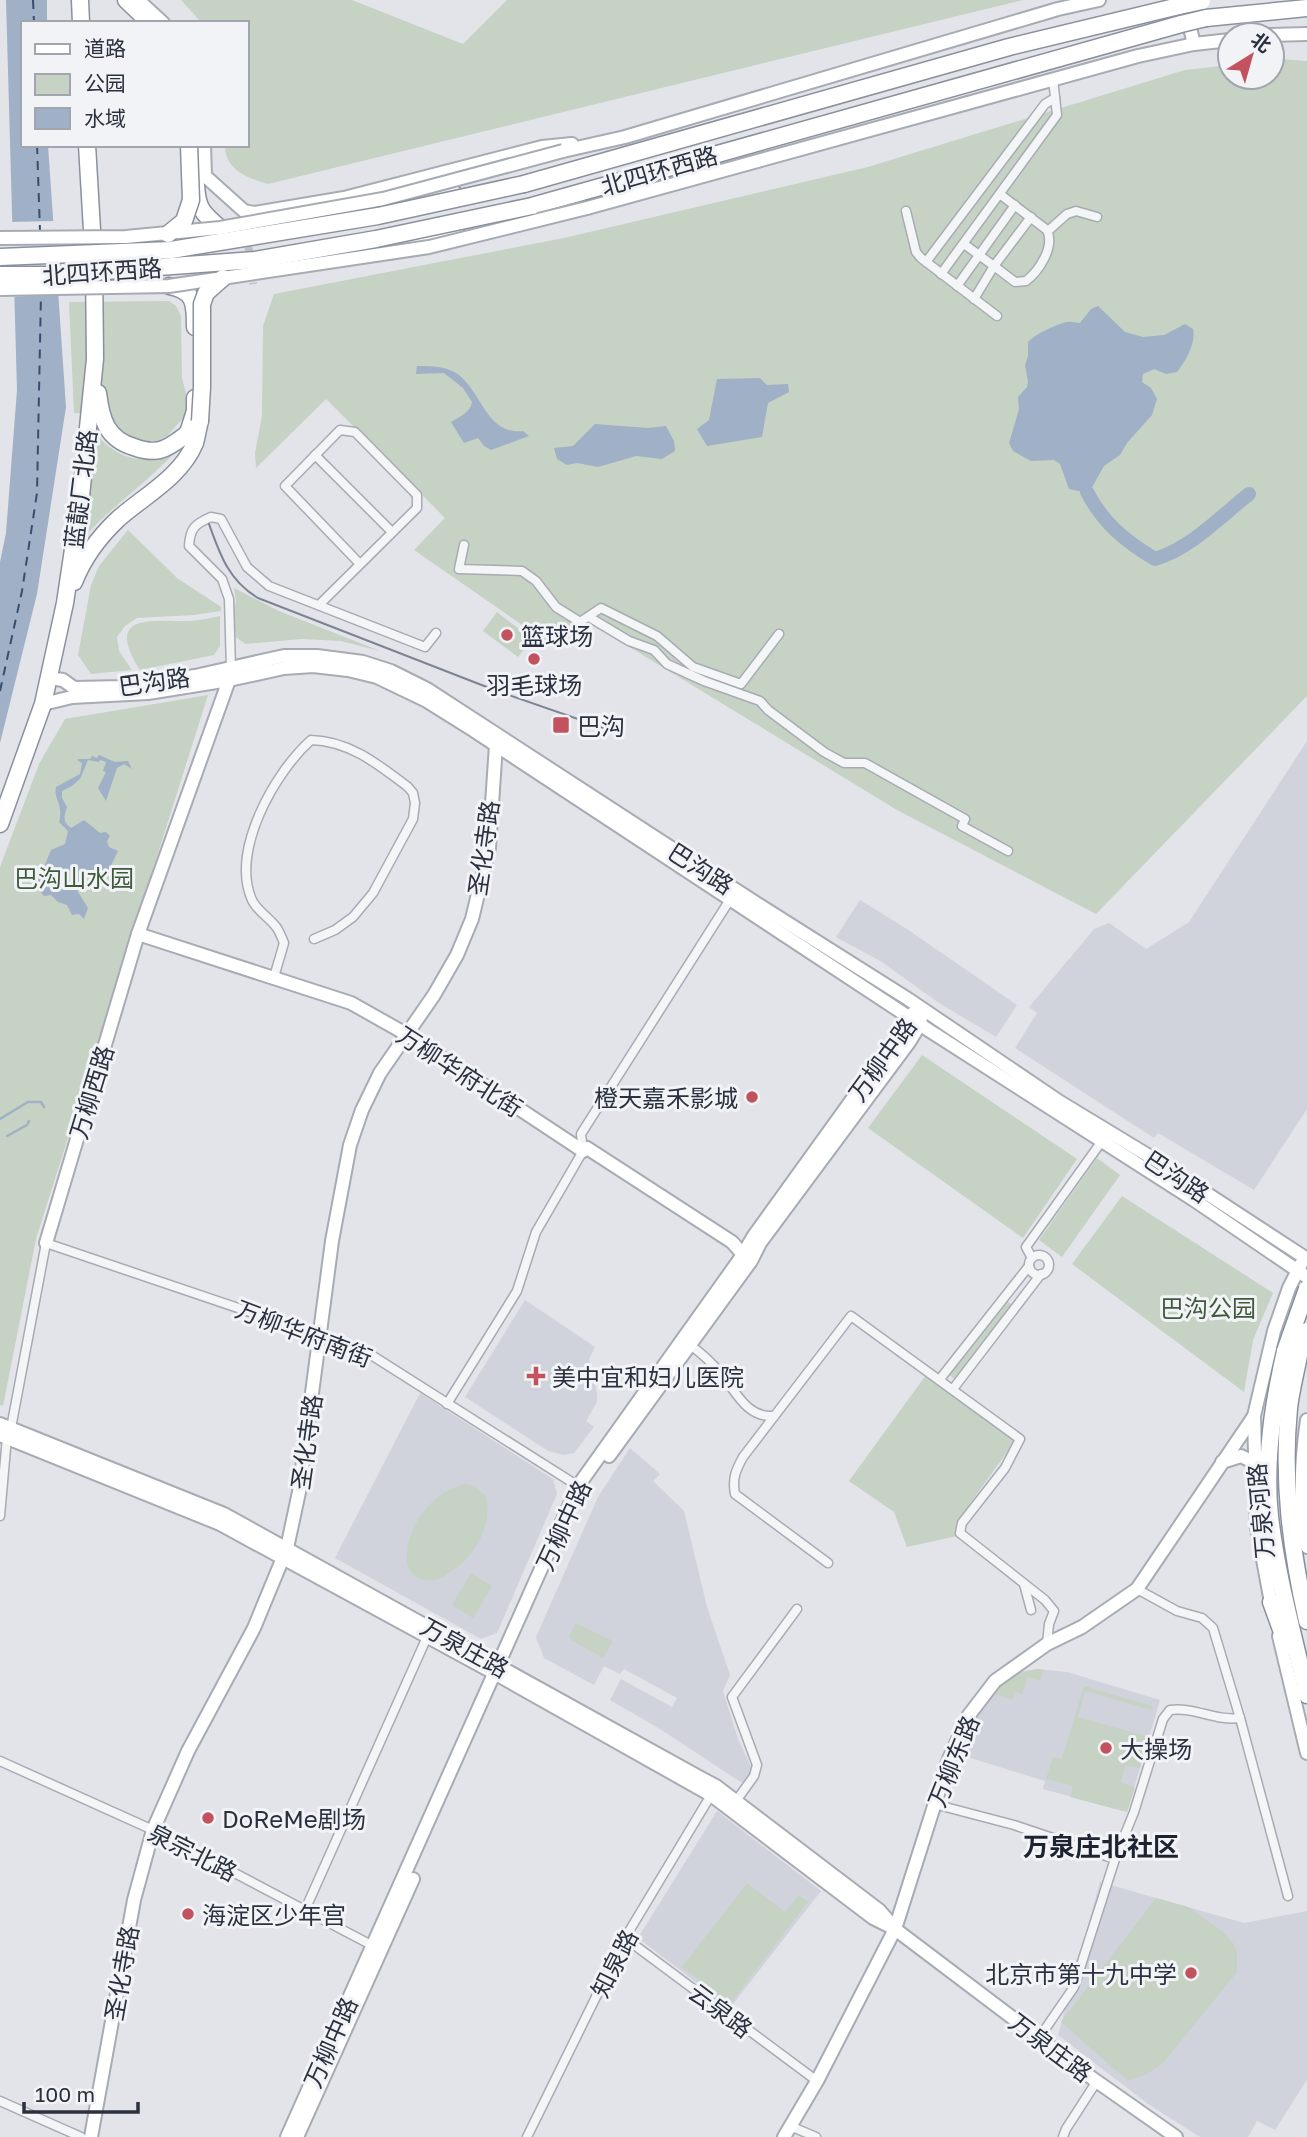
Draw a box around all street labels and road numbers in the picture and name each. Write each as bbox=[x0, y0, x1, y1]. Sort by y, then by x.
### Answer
street label: 北四环西路 bbox=[597, 140, 721, 200]
street label: 北四环西路 bbox=[41, 252, 163, 290]
street label: 蓝靛厂北路 bbox=[58, 428, 102, 550]
street label: 巴沟路 bbox=[116, 662, 192, 700]
street label: 圣化寺路 bbox=[462, 798, 504, 898]
street label: 巴沟路 bbox=[663, 836, 739, 900]
street label: 万柳中路 bbox=[842, 1012, 922, 1106]
street label: 万柳华府北街 bbox=[392, 1020, 528, 1122]
street label: 万柳西路 bbox=[63, 1042, 119, 1142]
street label: 巴沟路 bbox=[1139, 1144, 1215, 1208]
street label: 万柳华府南街 bbox=[232, 1294, 376, 1372]
street label: 圣化寺路 bbox=[285, 1392, 327, 1492]
street label: 万泉河路 bbox=[1241, 1462, 1279, 1560]
street label: 万柳中路 bbox=[530, 1475, 596, 1575]
street label: 万泉庄路 bbox=[416, 1611, 514, 1683]
street label: 万柳东路 bbox=[922, 1711, 984, 1811]
street label: 泉宗北路 bbox=[144, 1817, 242, 1887]
street label: 圣化寺路 bbox=[98, 1923, 144, 2023]
street label: 知泉路 bbox=[585, 1924, 643, 2002]
street label: 云泉路 bbox=[684, 1977, 758, 2043]
street label: 万柳中路 bbox=[297, 1992, 363, 2092]
street label: 万泉庄路 bbox=[1004, 2007, 1098, 2087]

